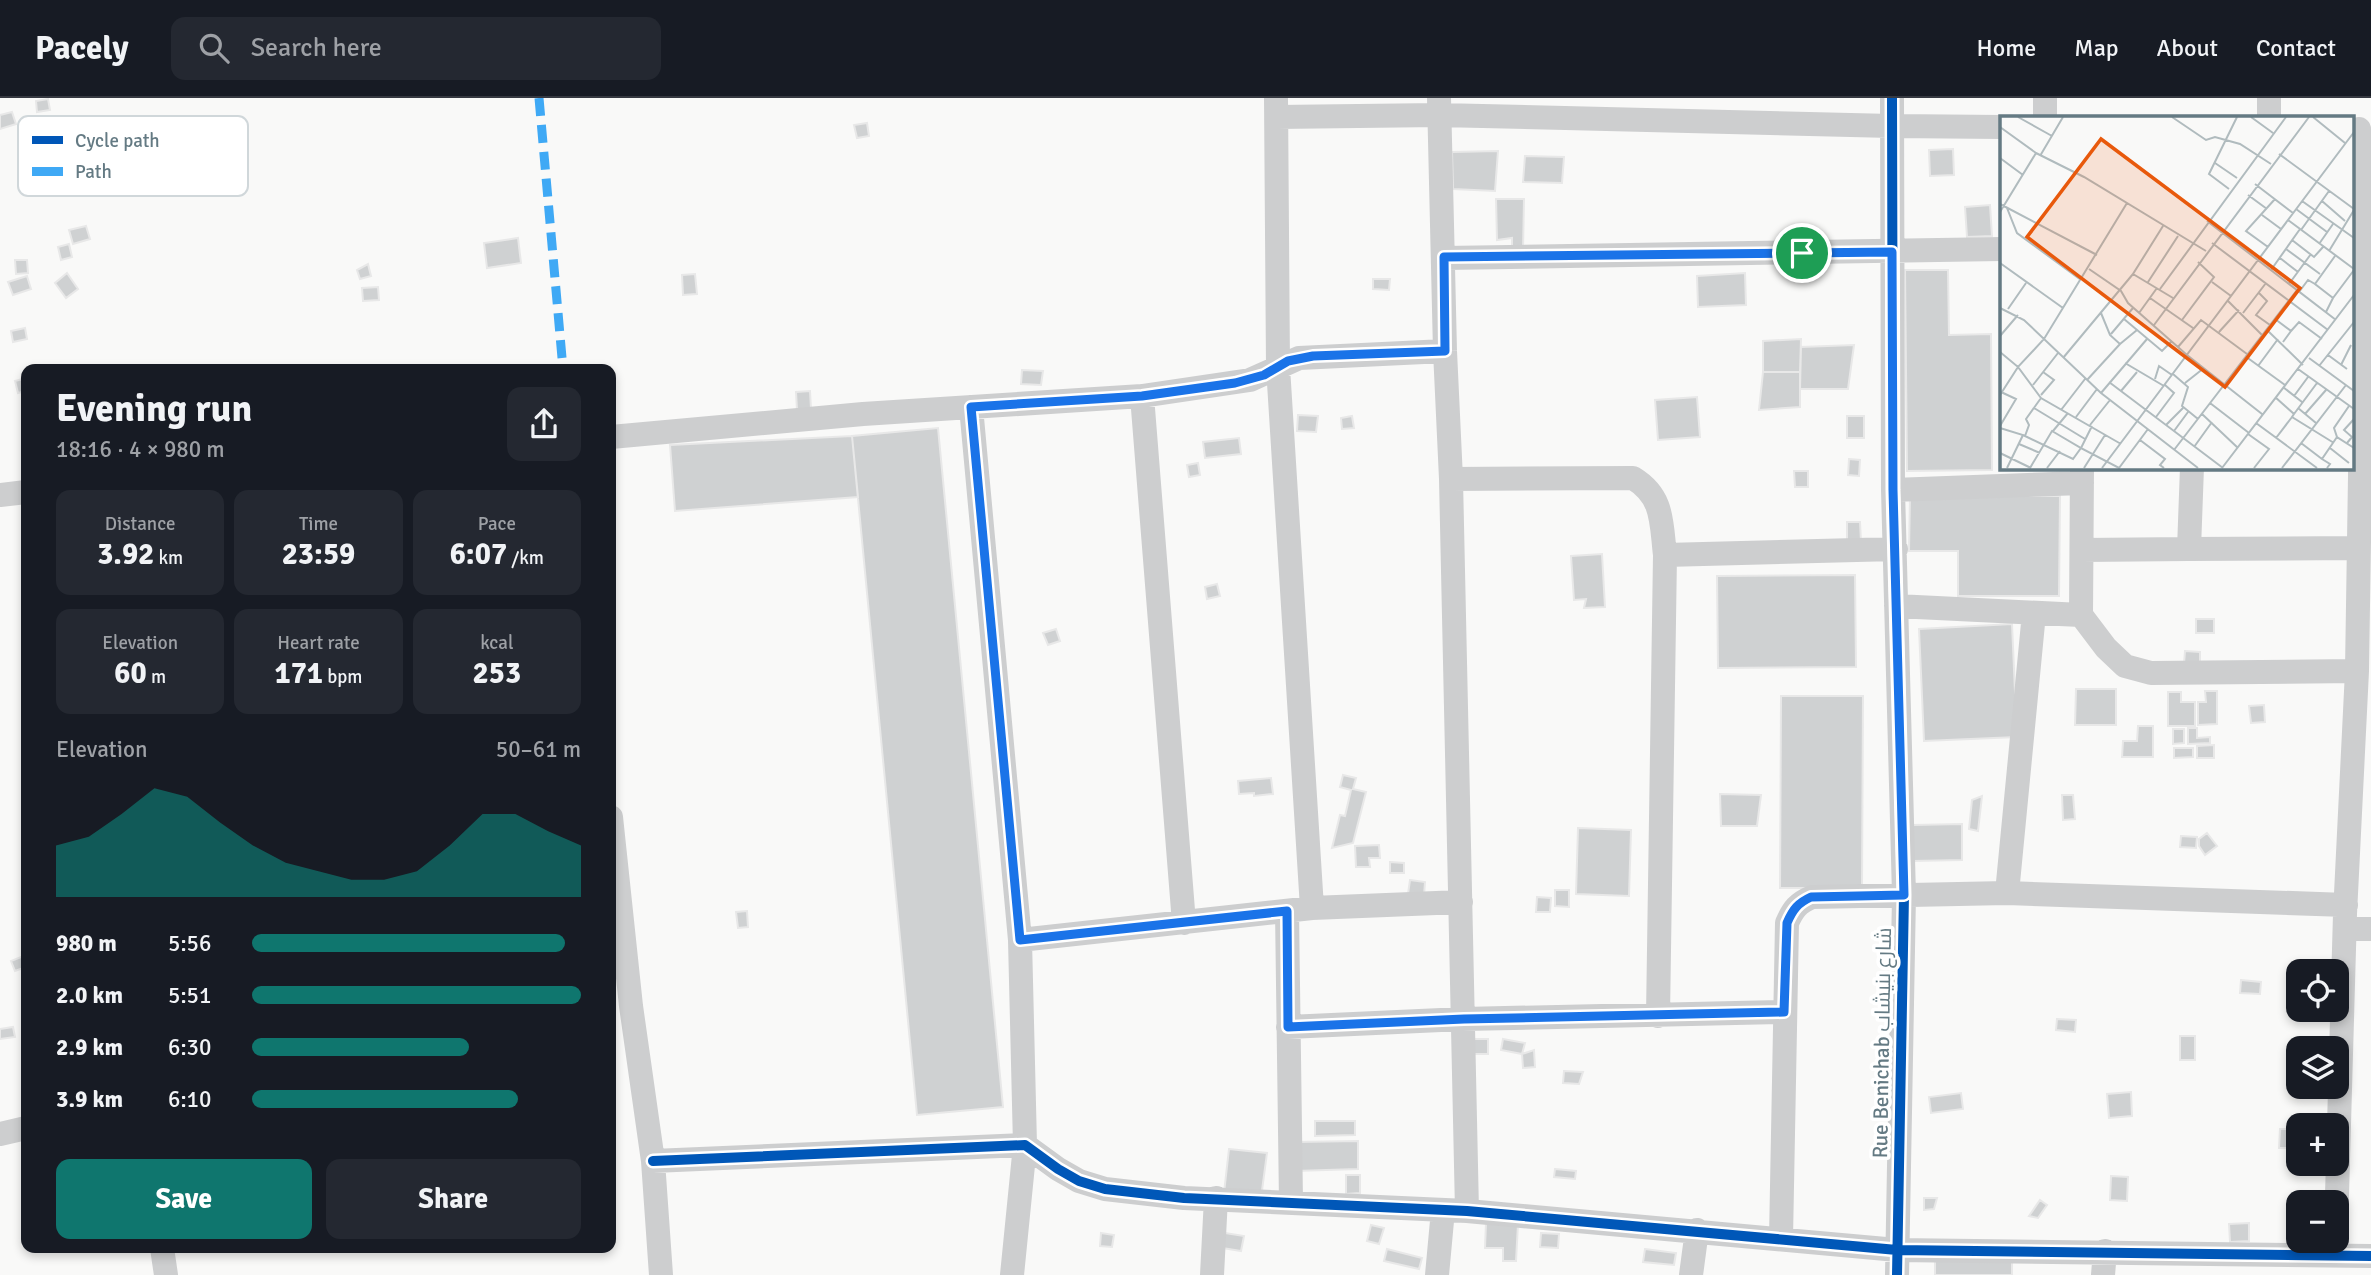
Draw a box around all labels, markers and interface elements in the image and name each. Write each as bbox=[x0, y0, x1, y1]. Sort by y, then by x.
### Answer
search box bbox=[171, 17, 661, 80]
text: Pacely bbox=[35, 28, 129, 69]
icon: search bbox=[195, 29, 233, 67]
text: Search here bbox=[251, 32, 382, 64]
text: Home bbox=[1976, 33, 2036, 63]
text: Map bbox=[2074, 33, 2119, 63]
text: About bbox=[2157, 33, 2218, 63]
text: Contact bbox=[2256, 33, 2336, 63]
legend bbox=[18, 116, 248, 196]
inset map bbox=[2000, 116, 2354, 469]
text: Cycle path bbox=[75, 129, 160, 153]
text: Path bbox=[75, 160, 112, 184]
pin bbox=[1772, 223, 1832, 283]
icon: arrive bbox=[1783, 234, 1821, 272]
text: Evening run bbox=[56, 385, 252, 432]
button: share bbox=[507, 387, 581, 461]
text: 18:16 · 4 × 980 m bbox=[56, 435, 225, 464]
text: Distance bbox=[105, 512, 176, 536]
text: Time bbox=[299, 512, 338, 536]
text: Pace bbox=[478, 512, 516, 536]
text: 3.92 bbox=[97, 536, 154, 573]
text: 23:59 bbox=[282, 536, 355, 573]
text: 6:07 bbox=[450, 536, 507, 573]
text: km bbox=[154, 546, 183, 570]
text: /km bbox=[507, 546, 544, 570]
text: Elevation bbox=[102, 631, 178, 655]
text: Heart rate bbox=[277, 631, 360, 655]
text: kcal bbox=[480, 631, 513, 655]
text: 60 bbox=[114, 655, 147, 692]
text: 171 bbox=[274, 655, 323, 692]
text: 253 bbox=[473, 655, 521, 692]
text: m bbox=[147, 665, 166, 689]
text: bpm bbox=[323, 665, 363, 689]
text: Elevation bbox=[56, 735, 148, 764]
text: 50–61 m bbox=[496, 735, 581, 764]
street label: Rue Benichab شارع بنيشاب bbox=[1867, 927, 1898, 1159]
text: 980 m bbox=[56, 929, 117, 958]
text: 5:56 bbox=[168, 929, 211, 958]
map controls bbox=[2286, 959, 2349, 1253]
button: locate bbox=[2286, 959, 2349, 1022]
text: 2.0 km bbox=[56, 981, 123, 1010]
text: 5:51 bbox=[168, 981, 211, 1010]
text: 2.9 km bbox=[56, 1033, 123, 1062]
text: 6:30 bbox=[168, 1033, 211, 1062]
button: layers bbox=[2286, 1036, 2349, 1099]
text: 3.9 km bbox=[56, 1085, 123, 1114]
text: 6:10 bbox=[168, 1085, 211, 1114]
button: + bbox=[2286, 1113, 2349, 1176]
button: Save bbox=[56, 1159, 312, 1239]
button: Share bbox=[326, 1159, 581, 1239]
button: − bbox=[2286, 1190, 2349, 1253]

